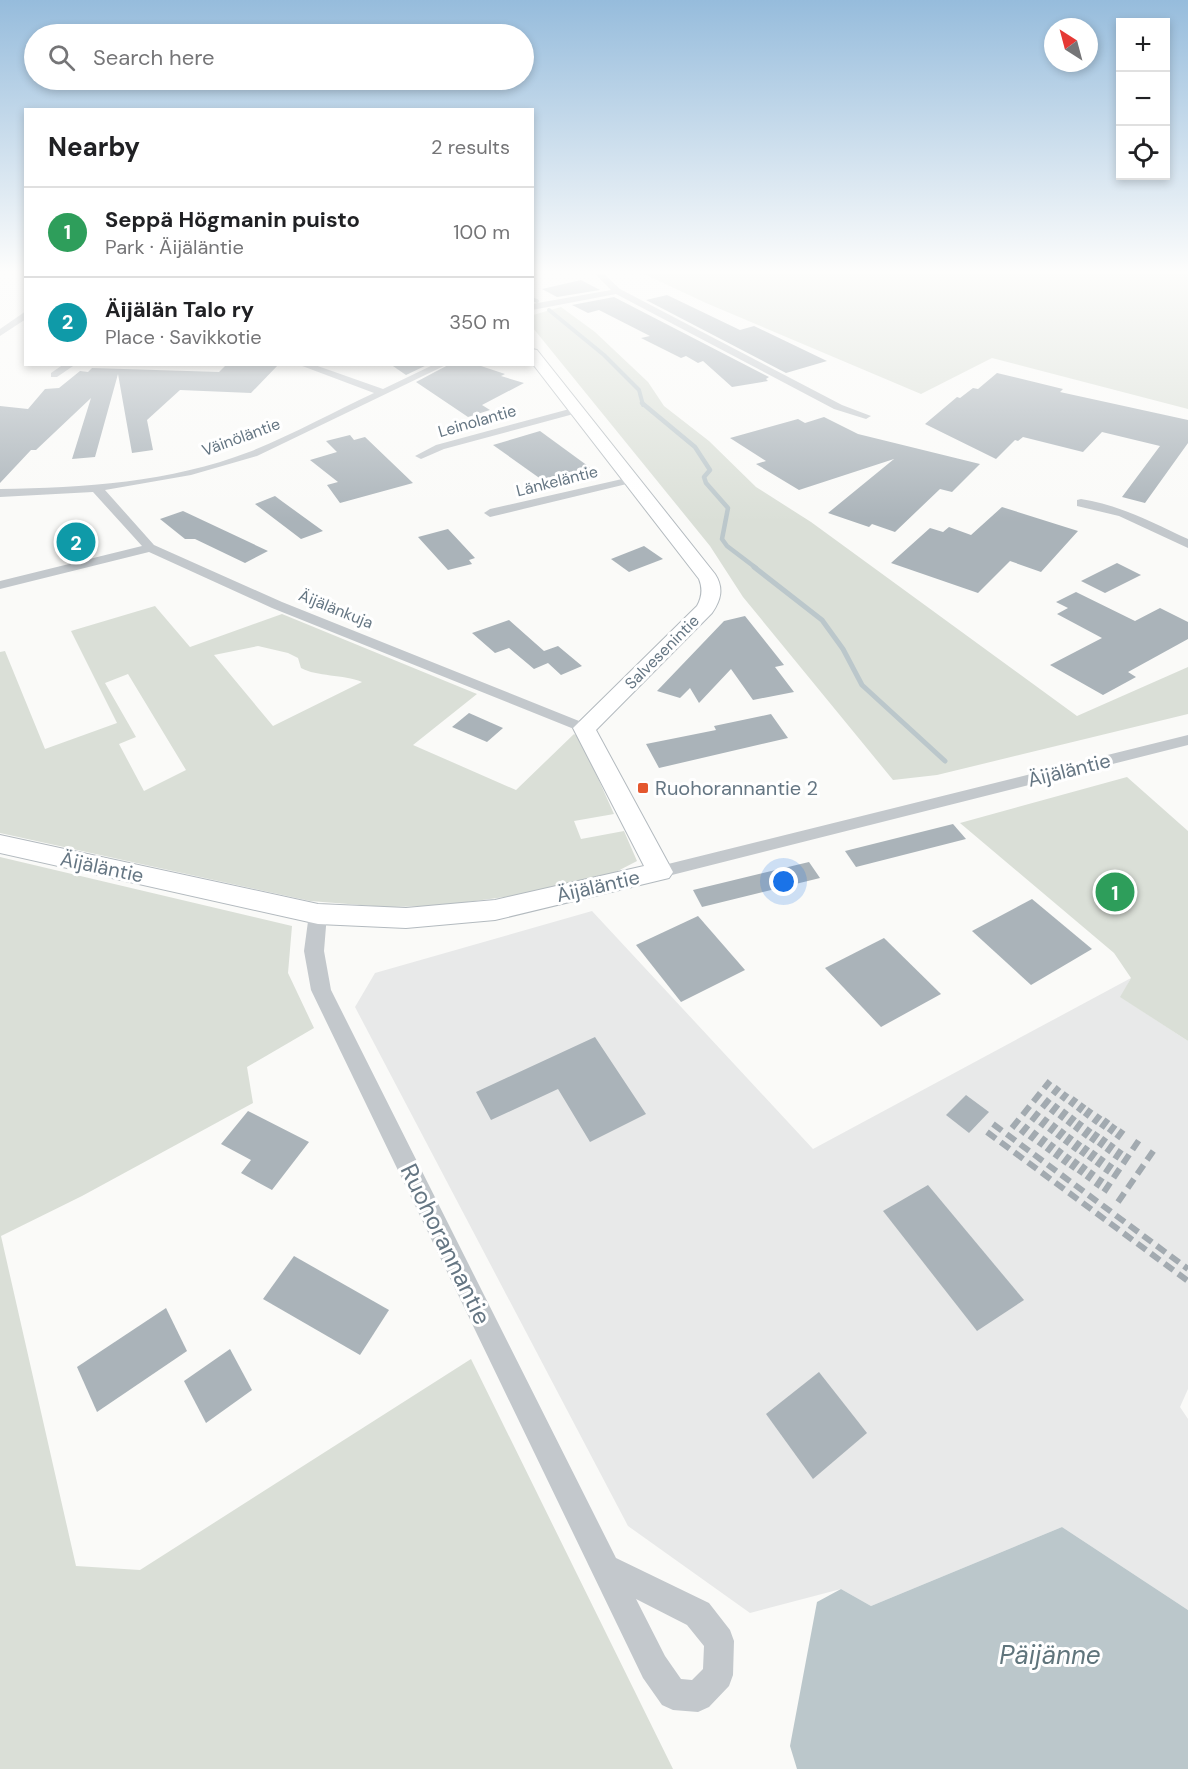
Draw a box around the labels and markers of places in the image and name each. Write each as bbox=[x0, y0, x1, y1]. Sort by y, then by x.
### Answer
pin: 2 bbox=[56, 520, 96, 564]
place label: Ruohorannantie 2 bbox=[655, 775, 818, 801]
marker: Ruohorannantie 2 bbox=[636, 781, 650, 795]
pin: 1 bbox=[1096, 870, 1134, 914]

